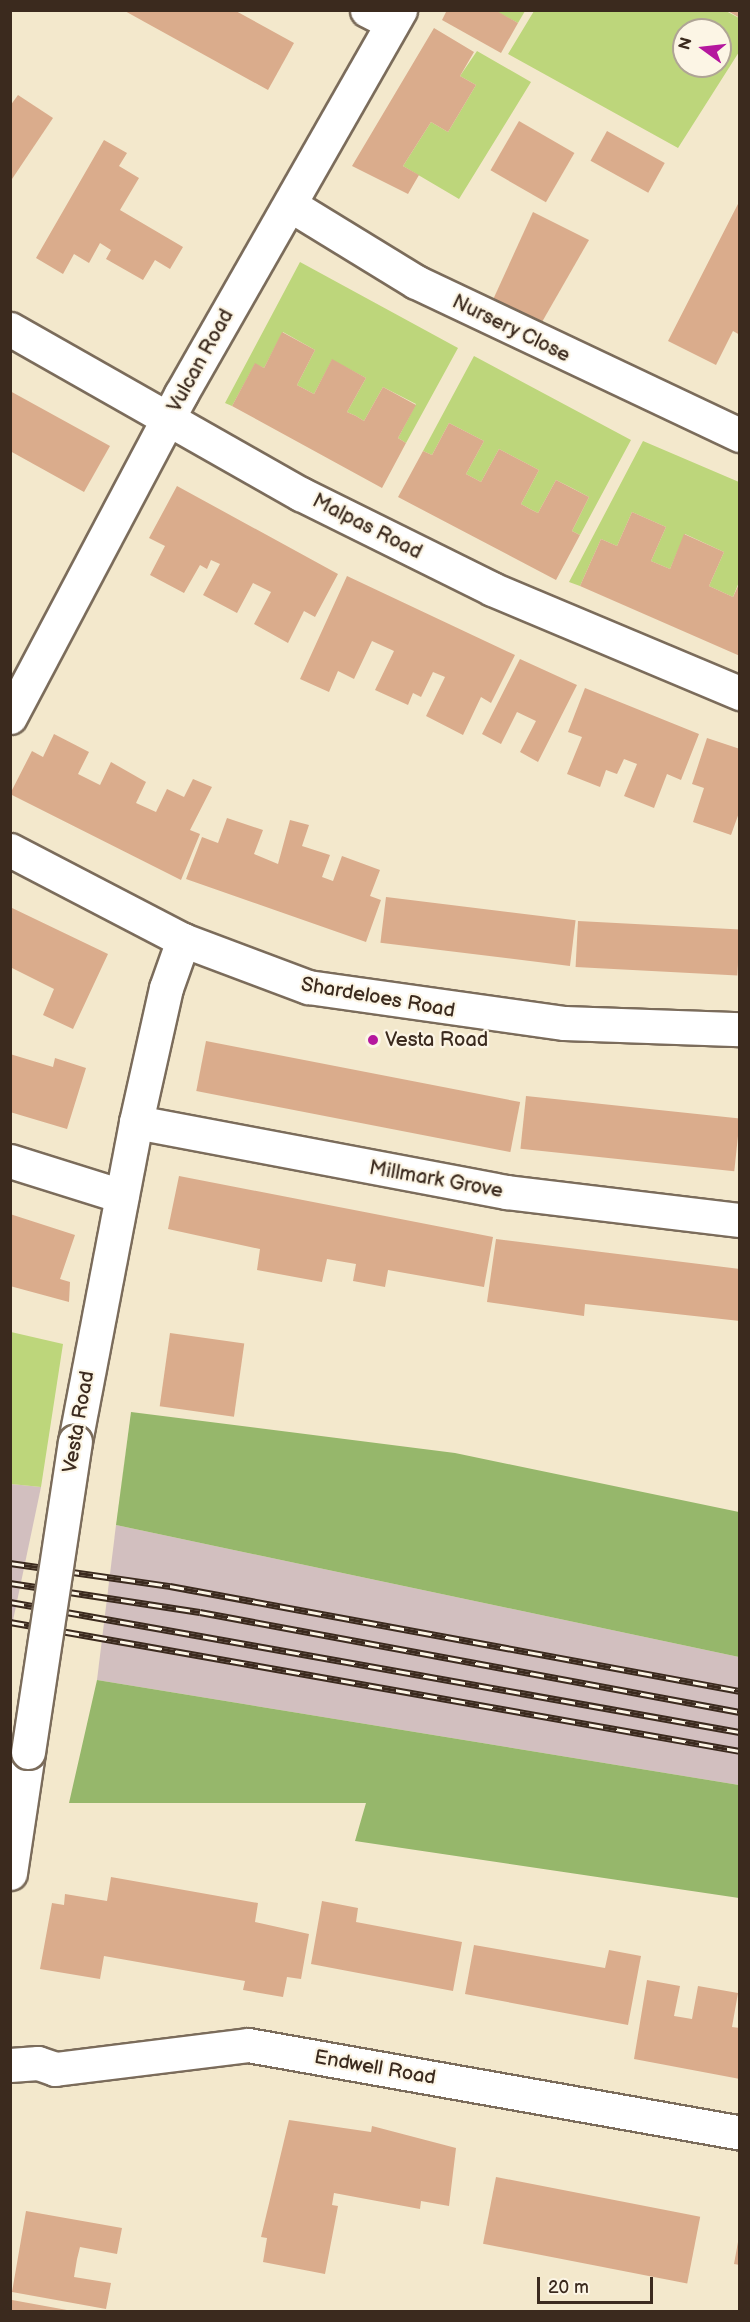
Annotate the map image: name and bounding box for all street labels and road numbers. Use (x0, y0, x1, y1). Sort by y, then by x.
street label: Nursery Close (448, 290, 574, 368)
street label: Vulcan Road (163, 305, 239, 417)
street label: Malpas Road (308, 489, 426, 565)
street label: Shardeloes Road (299, 973, 457, 1023)
street label: Millmark Grove (367, 1156, 505, 1204)
street label: Vesta Road (58, 1369, 100, 1475)
street label: Endwell Road (312, 2046, 438, 2090)

